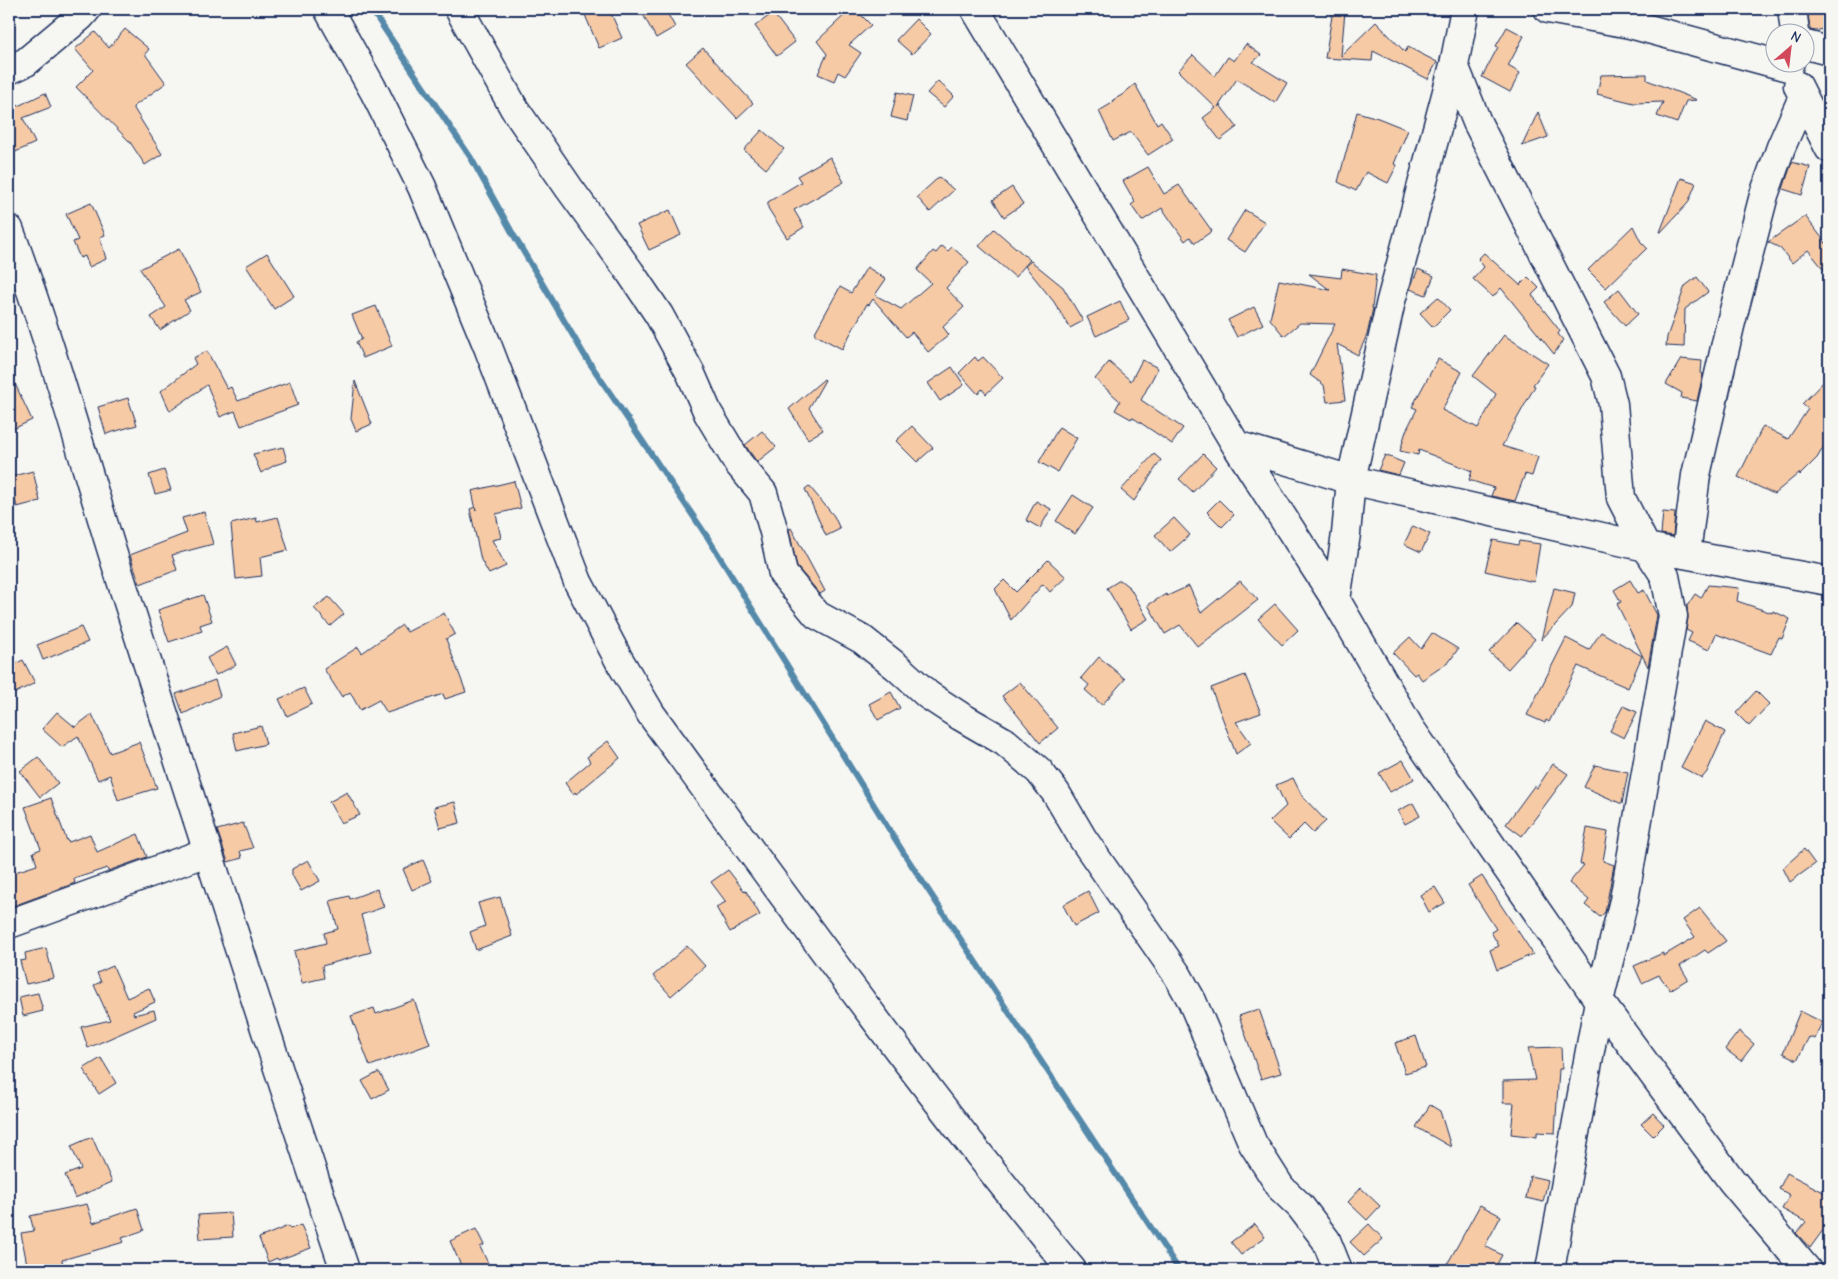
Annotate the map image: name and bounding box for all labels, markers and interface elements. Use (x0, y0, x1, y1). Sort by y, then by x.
north arrow (1766, 22, 1816, 72)
text: N (1788, 27, 1804, 47)

